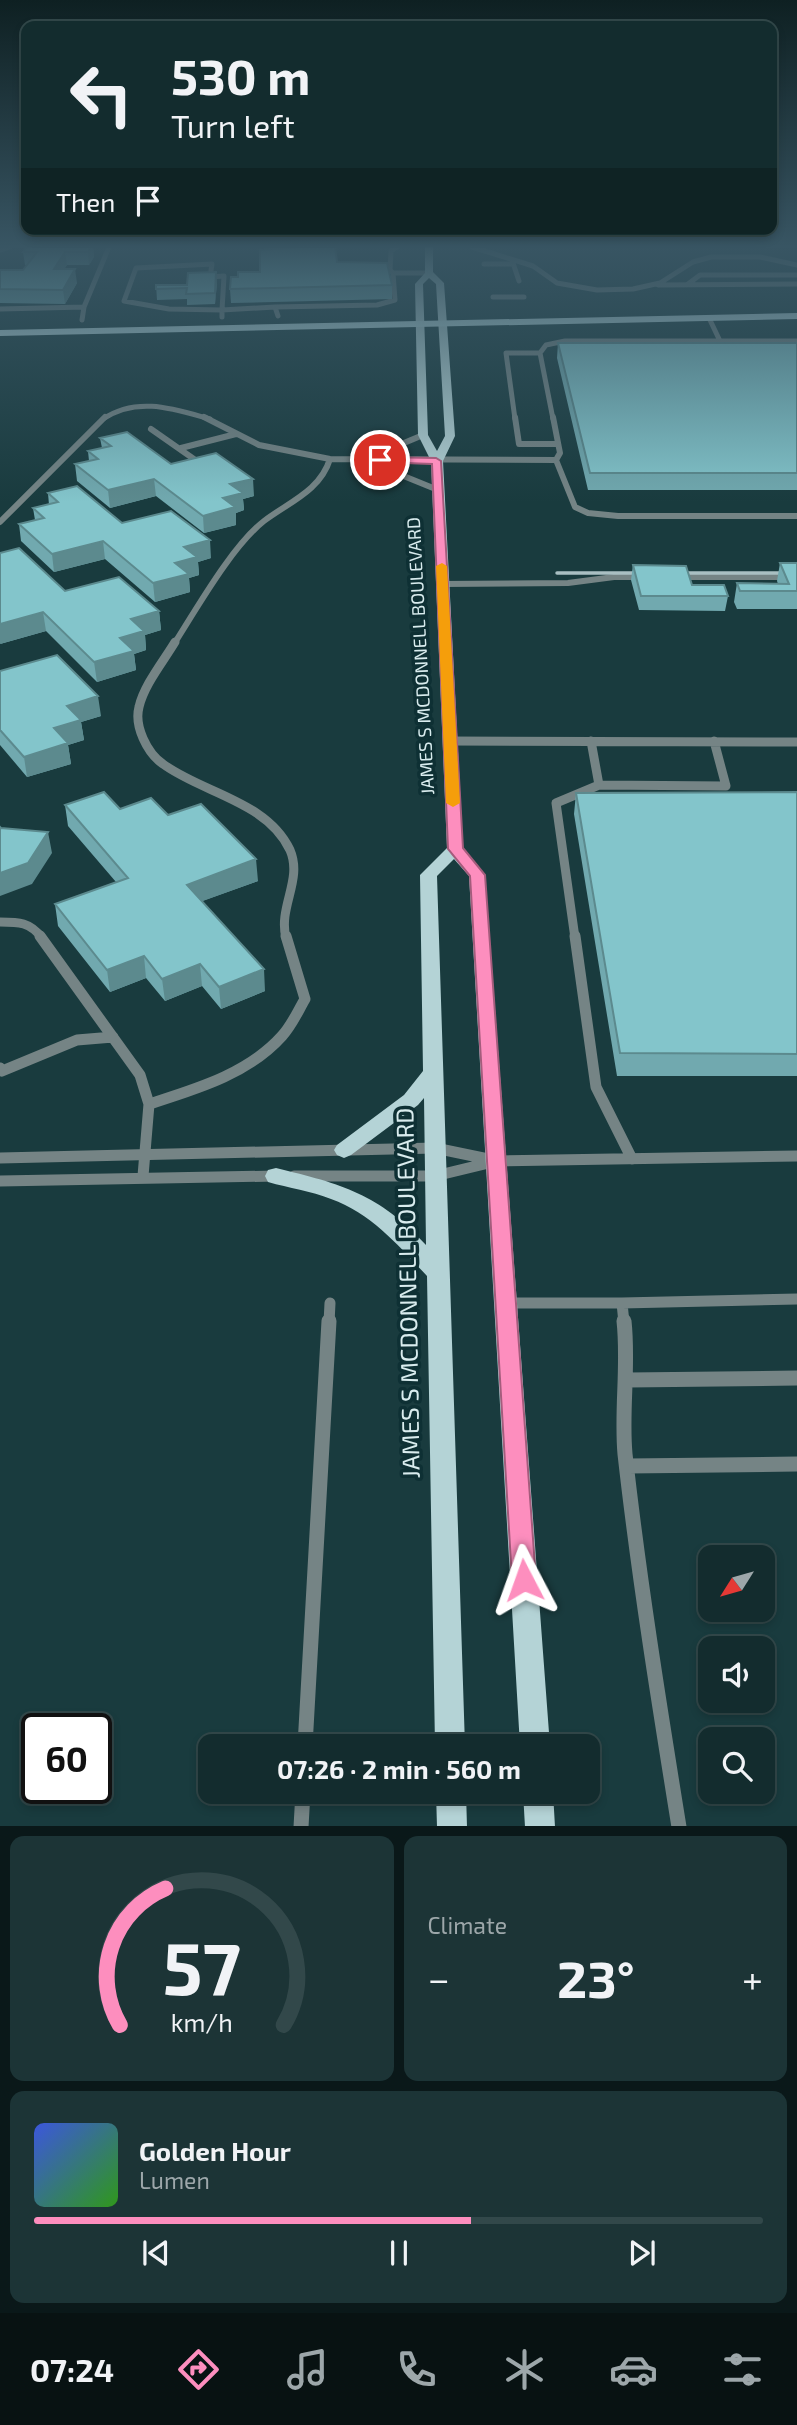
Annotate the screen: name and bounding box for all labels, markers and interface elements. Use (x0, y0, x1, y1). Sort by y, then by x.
text: 530 m (171, 46, 311, 105)
icon: left (56, 49, 147, 140)
text: Turn left (171, 106, 295, 144)
icon: arrive (129, 182, 167, 220)
text: Then (56, 186, 115, 217)
pin (350, 430, 410, 490)
icon: arrive (361, 441, 399, 479)
street label: JAMES S MCDONNELL BOULEVARD (402, 517, 438, 795)
street label: JAMES S MCDONNELL BOULEVARD (389, 1107, 425, 1479)
position arrow (487, 1543, 561, 1617)
north arrow (698, 1545, 775, 1622)
map controls (698, 1545, 775, 1804)
button: sound (698, 1636, 775, 1713)
speed limit sign: 60 (21, 1713, 112, 1804)
button: search (698, 1727, 775, 1804)
text: 07:26 · 2 min · 560 m (277, 1753, 521, 1784)
text: Climate (428, 1911, 507, 1939)
text: 57 (162, 1922, 241, 2010)
text: 23° (557, 1946, 635, 2008)
text: − (428, 1955, 450, 2001)
text: + (742, 1955, 763, 2001)
text: km/h (171, 2006, 233, 2036)
text: Golden Hour (139, 2135, 291, 2166)
text: Lumen (139, 2166, 210, 2194)
icon: previous (137, 2234, 175, 2272)
icon: pause (380, 2234, 418, 2272)
icon: next (623, 2234, 661, 2272)
icon: directions (174, 2345, 223, 2394)
icon: music (283, 2345, 332, 2394)
icon: phone (392, 2345, 441, 2394)
icon: climate (500, 2345, 549, 2394)
icon: car (609, 2345, 658, 2394)
icon: filters (718, 2345, 767, 2394)
text: 07:24 (30, 2350, 114, 2388)

